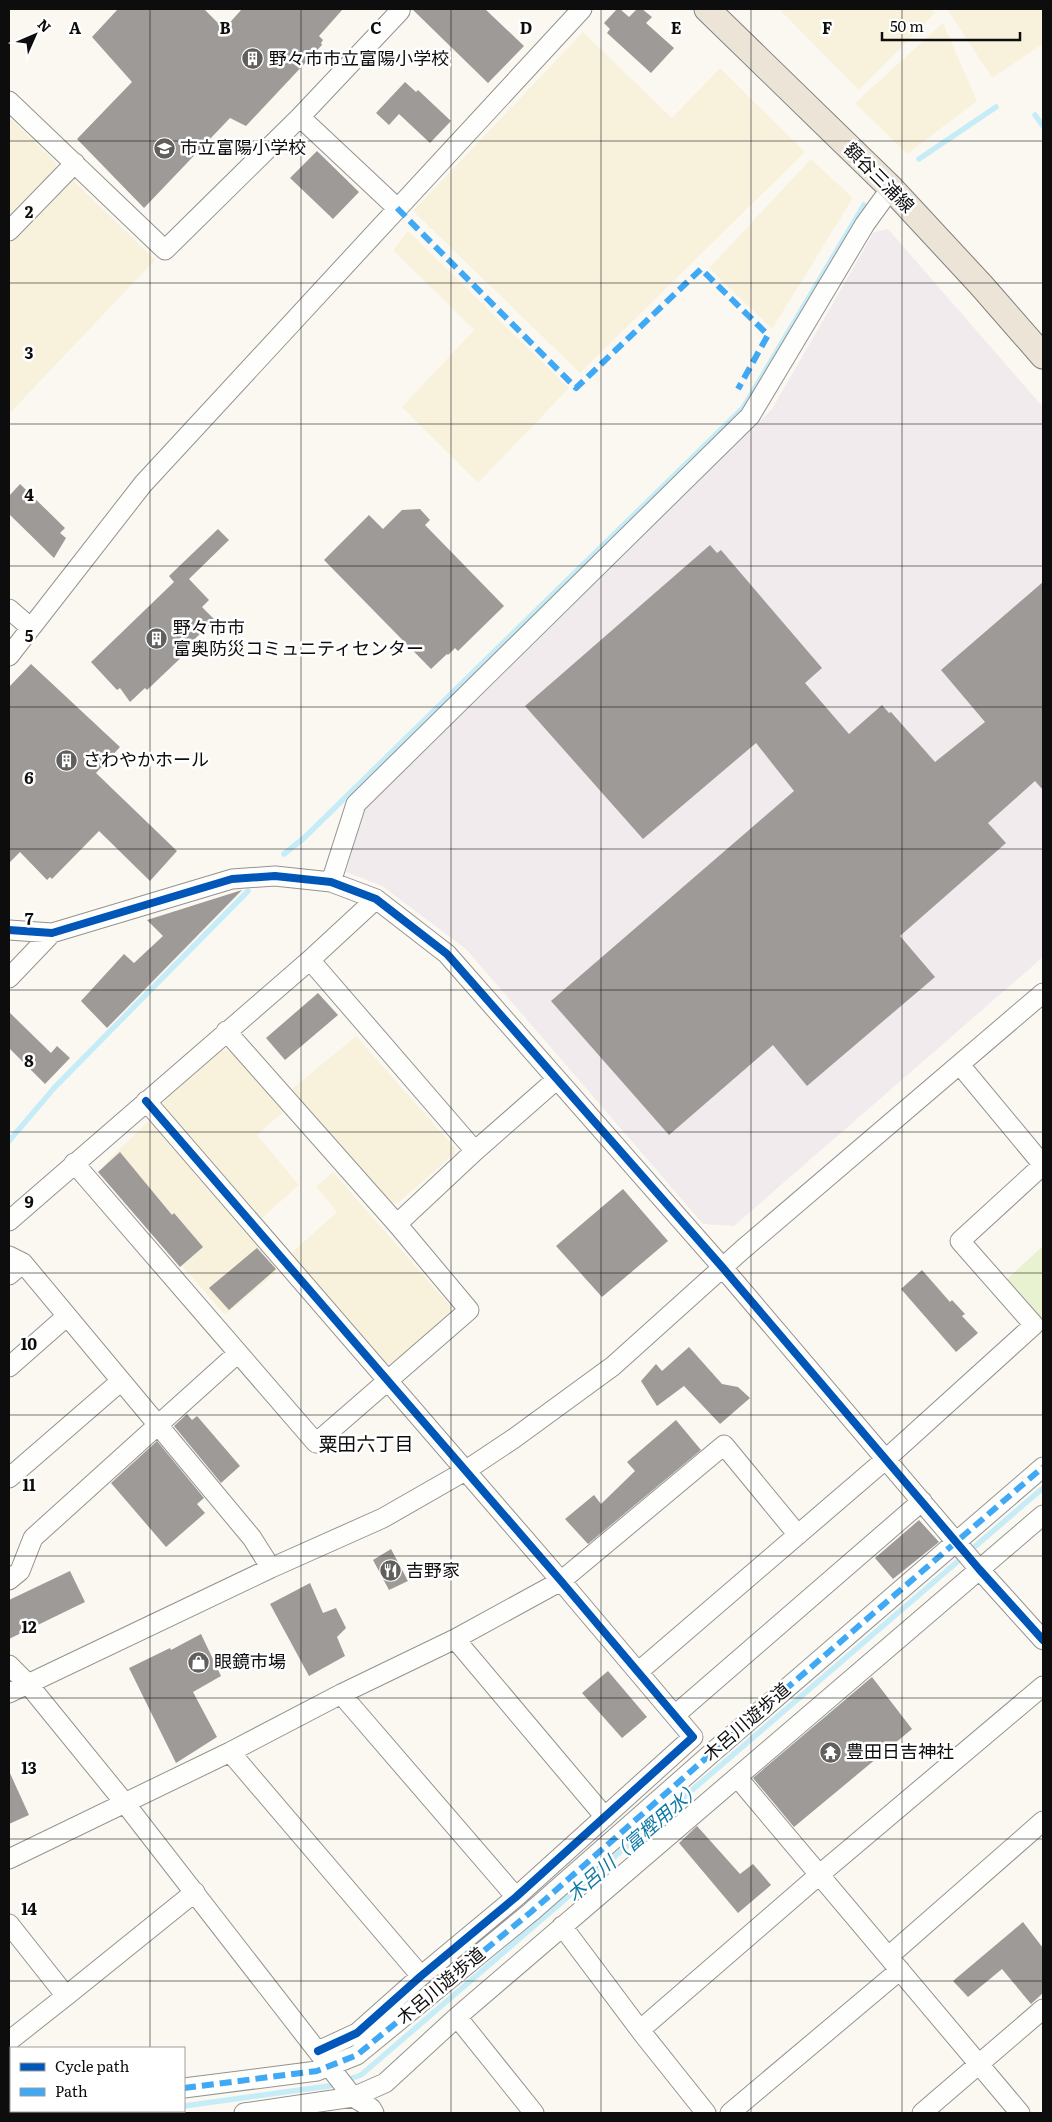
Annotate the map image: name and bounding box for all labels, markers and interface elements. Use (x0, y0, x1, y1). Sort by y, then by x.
north arrow (10, 10, 60, 60)
scale bar (882, 10, 1020, 42)
text: N (34, 14, 56, 37)
text: 50 m (890, 14, 924, 37)
text: A (69, 15, 81, 39)
text: B (219, 15, 231, 39)
text: C (370, 15, 382, 39)
text: D (520, 15, 532, 39)
text: E (671, 15, 682, 39)
text: F (822, 15, 832, 39)
place label: 野々市市立富陽小学校 (269, 44, 449, 71)
building icon: 野々市市立富陽小学校 (241, 47, 265, 71)
place label: 市立富陽小学校 (180, 133, 306, 160)
school or university icon: 市立富陽小学校 (152, 136, 176, 160)
street label: 額谷三浦線 (839, 136, 921, 218)
text: 2 (25, 199, 34, 223)
text: 3 (25, 340, 34, 364)
text: 4 (24, 482, 34, 506)
place label: 野々市市 富奥防災コミュニティセンター (173, 613, 424, 661)
text: 5 (25, 623, 34, 647)
building icon: 野々市市 富奥防災コミュニティセンター (145, 626, 169, 650)
place label: さわやかホール (83, 745, 209, 772)
building icon: さわやかホール (55, 748, 79, 772)
text: 6 (24, 765, 34, 789)
text: 7 (25, 906, 34, 930)
text: 8 (24, 1048, 34, 1072)
text: 9 (24, 1189, 34, 1213)
text: 10 (21, 1331, 37, 1355)
district label: 粟田六丁目 (318, 1429, 414, 1457)
text: 11 (22, 1472, 36, 1496)
place label: 吉野家 (406, 1556, 460, 1583)
restaurant icon: 吉野家 (378, 1559, 402, 1583)
text: 12 (21, 1614, 37, 1638)
place label: 眼鏡市場 (214, 1647, 286, 1674)
shop icon: 眼鏡市場 (186, 1650, 210, 1674)
street label: 木呂川遊歩道 (696, 1675, 796, 1766)
place label: 豊田日吉神社 (846, 1737, 954, 1764)
temple icon: 豊田日吉神社 (818, 1740, 842, 1764)
text: 13 (21, 1755, 37, 1779)
water label: 木呂川（富樫用水） (560, 1774, 707, 1907)
text: 14 (21, 1896, 37, 1920)
street label: 木呂川遊歩道 (390, 1940, 490, 2030)
legend (10, 2047, 185, 2112)
text: Cycle path (55, 2054, 130, 2077)
text: Path (55, 2079, 88, 2102)

